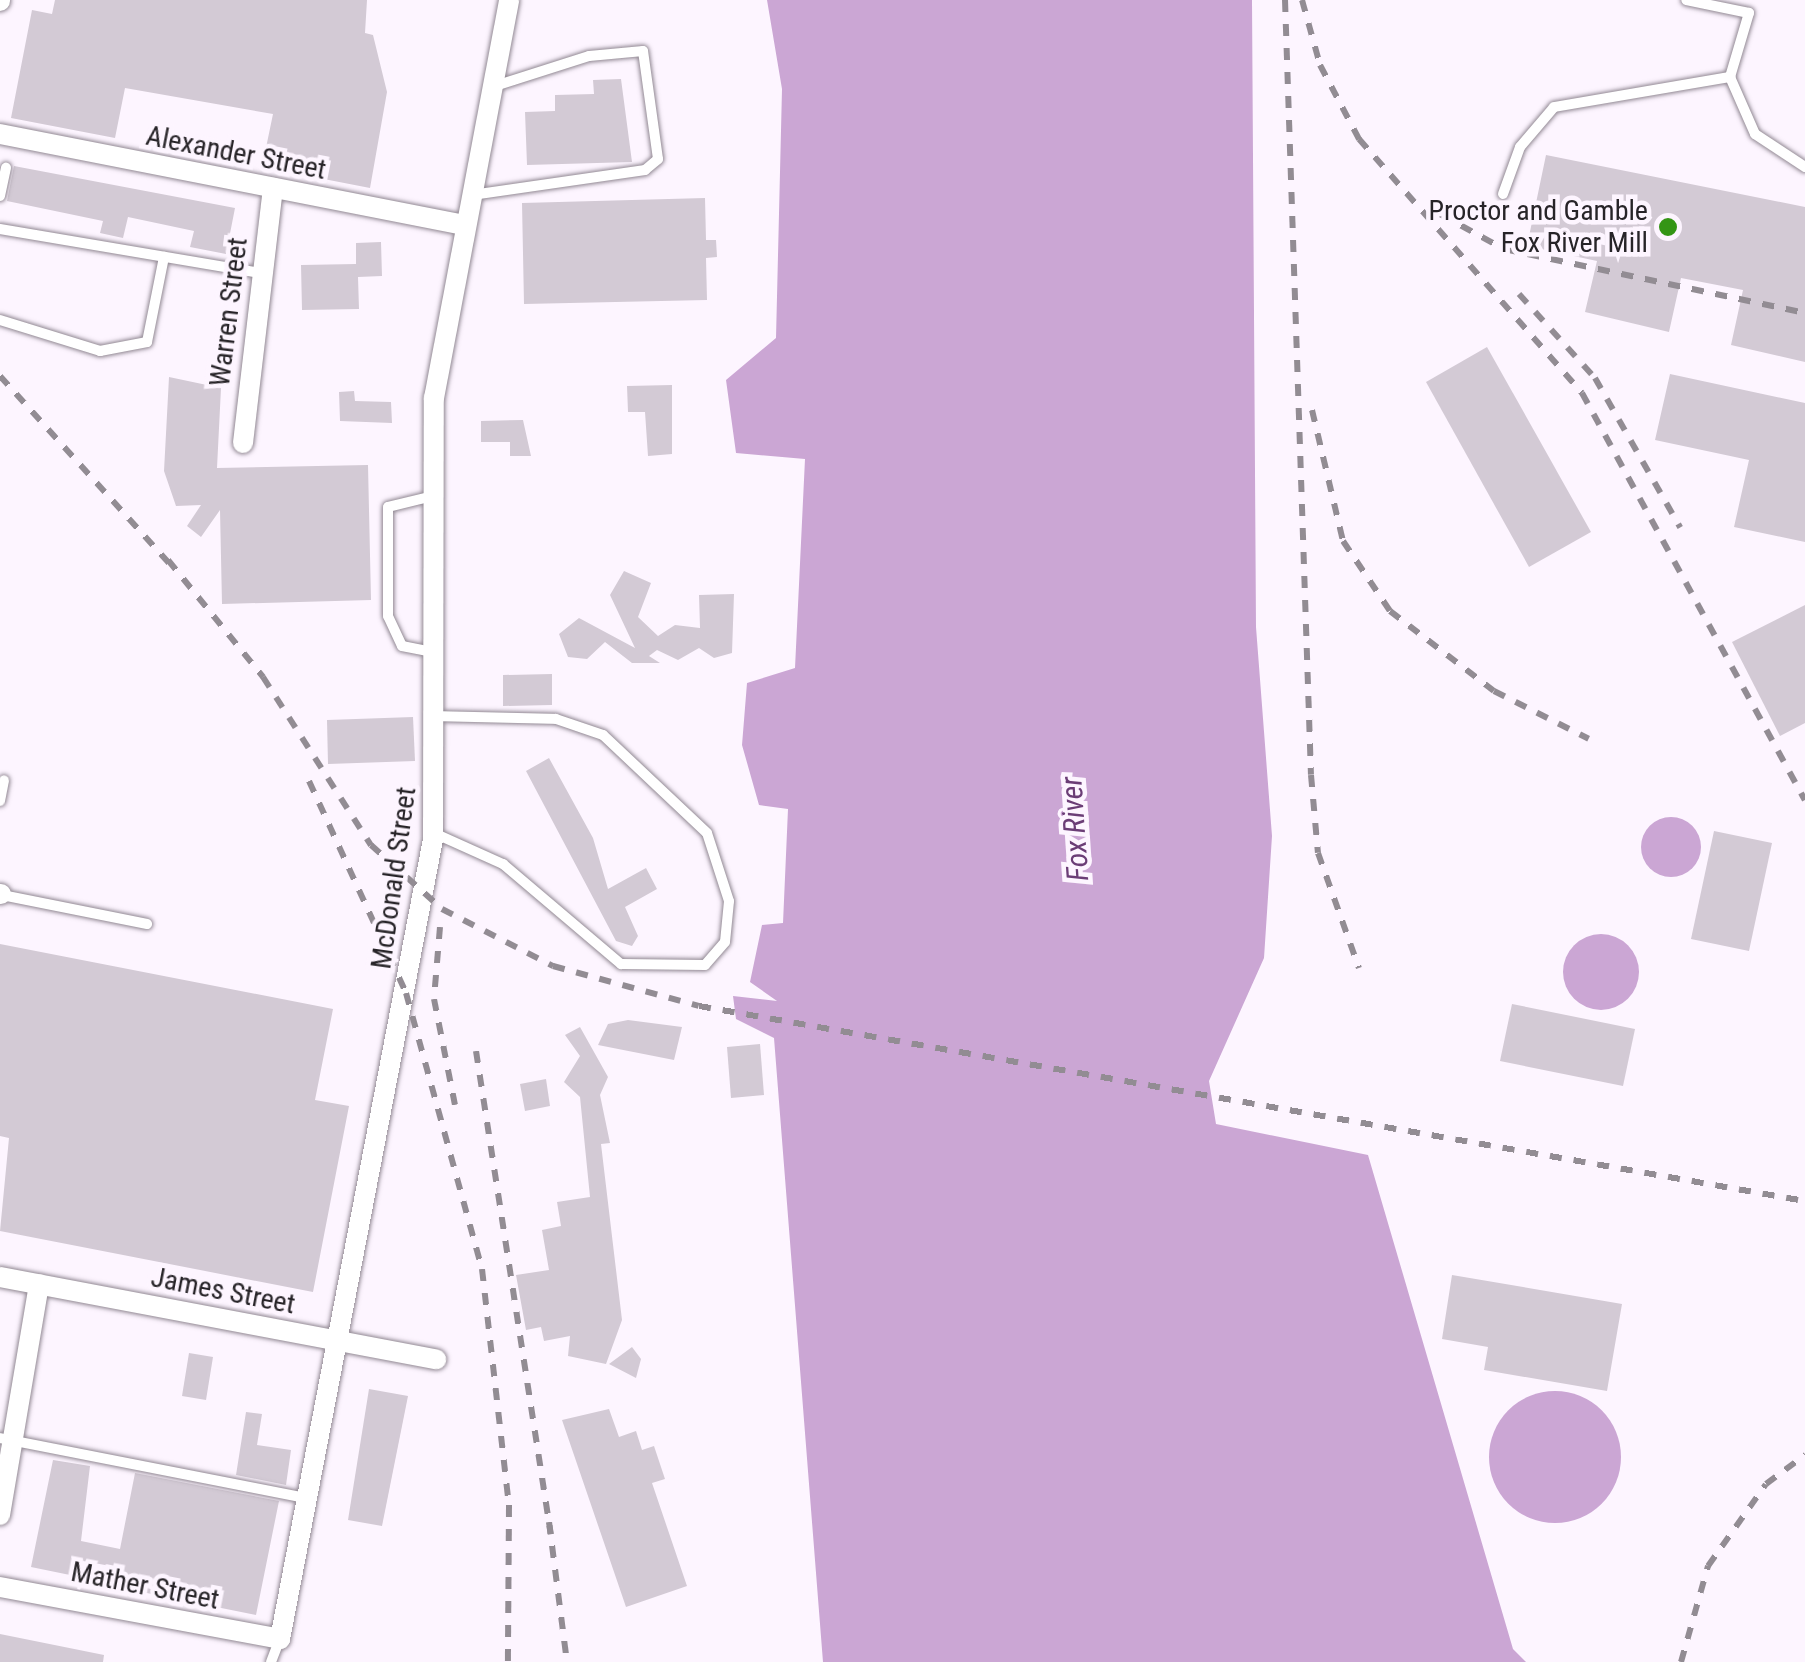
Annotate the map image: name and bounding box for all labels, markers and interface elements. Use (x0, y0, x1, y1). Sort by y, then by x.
street label: Alexander Street (143, 119, 329, 187)
place label: Proctor and Gamble Fox River Mill (1429, 194, 1648, 260)
marker: Proctor and Gamble Fox River Mill (1657, 216, 1679, 238)
street label: Warren Street (203, 236, 255, 388)
water label: Fox River (1053, 776, 1097, 882)
street label: McDonald Street (365, 785, 423, 971)
street label: James Street (148, 1261, 298, 1321)
street label: Mather Street (68, 1555, 222, 1617)

